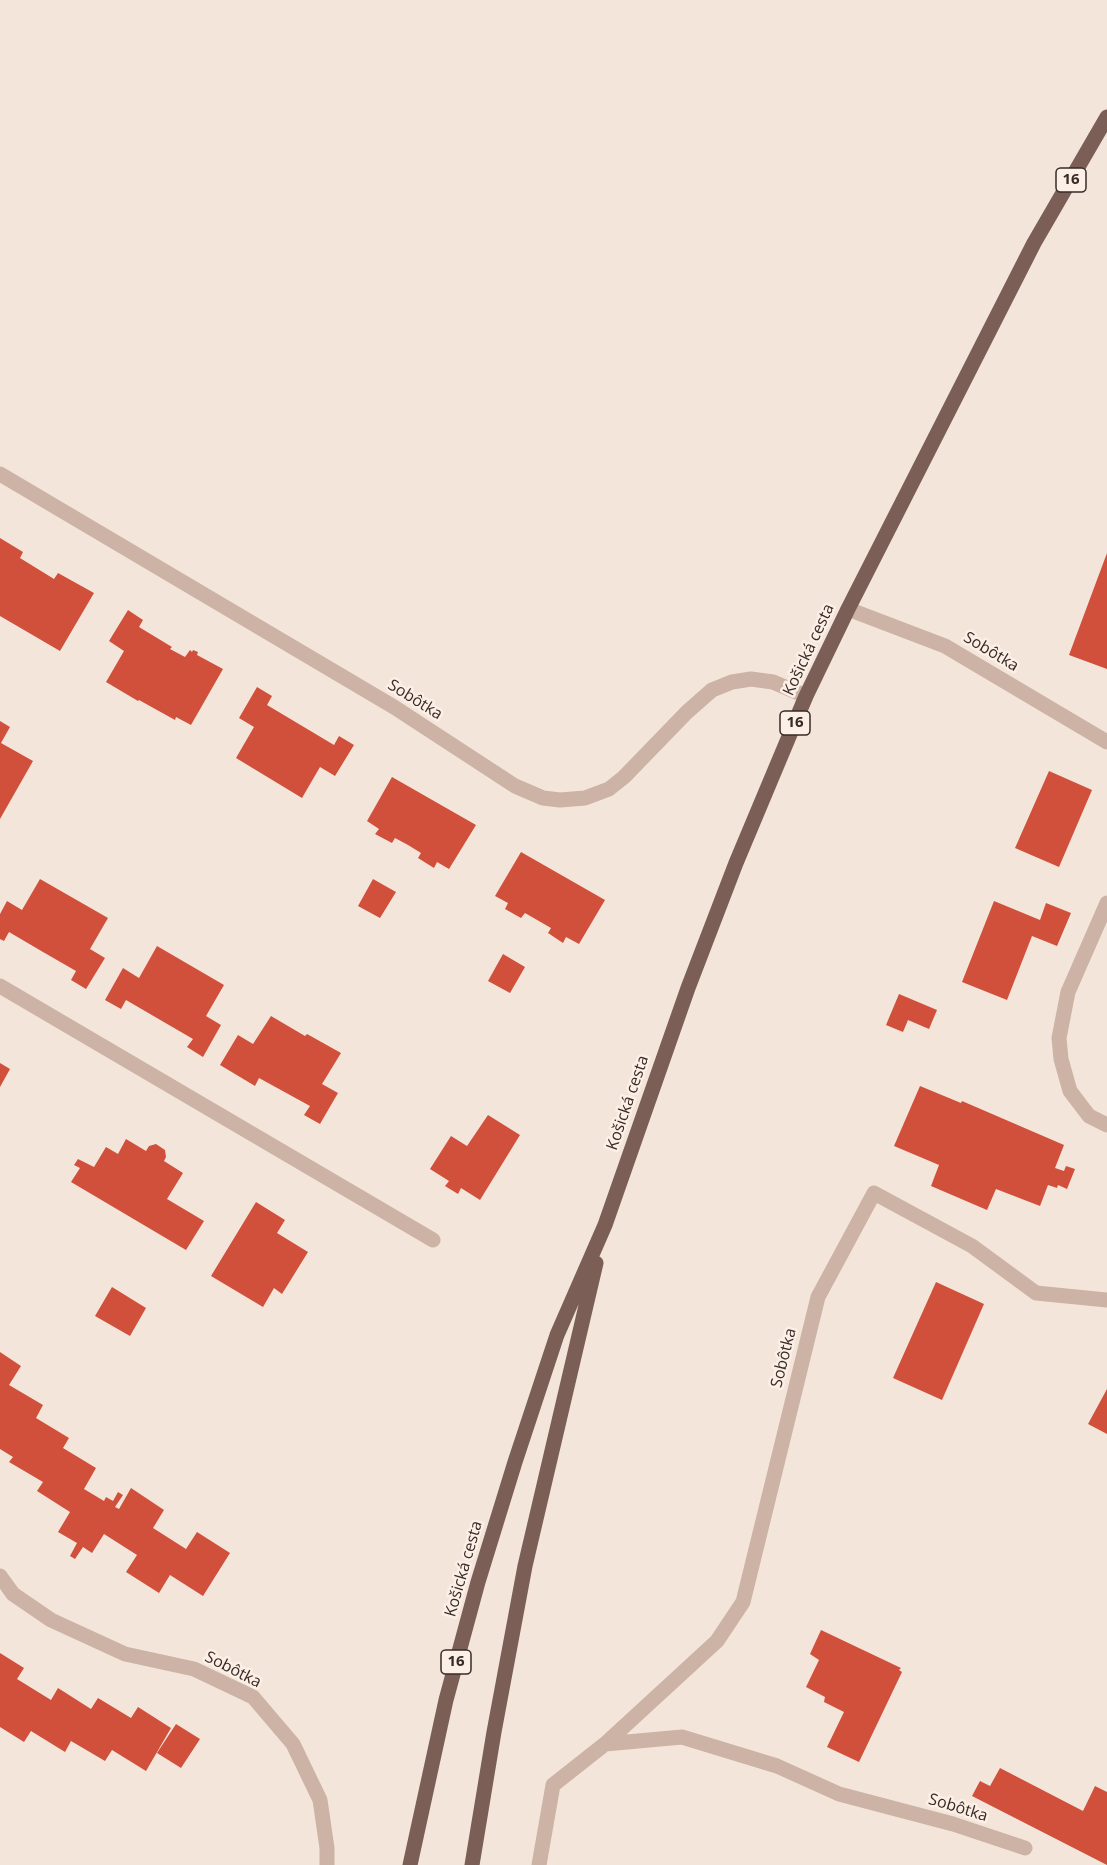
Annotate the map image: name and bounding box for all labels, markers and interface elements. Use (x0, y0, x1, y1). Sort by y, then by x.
road number: 16 (1056, 168, 1086, 192)
street label: Košická cesta (779, 601, 839, 699)
street label: Sobôtka (960, 628, 1022, 676)
street label: Sobôtka (384, 676, 446, 724)
road number: 16 (780, 711, 810, 735)
street label: Košická cesta (603, 1053, 653, 1153)
street label: Sobôtka (767, 1326, 801, 1390)
street label: Košická cesta (441, 1519, 487, 1619)
street label: Sobôtka (202, 1648, 264, 1692)
road number: 16 (441, 1650, 471, 1674)
street label: Sobôtka (926, 1790, 990, 1826)

